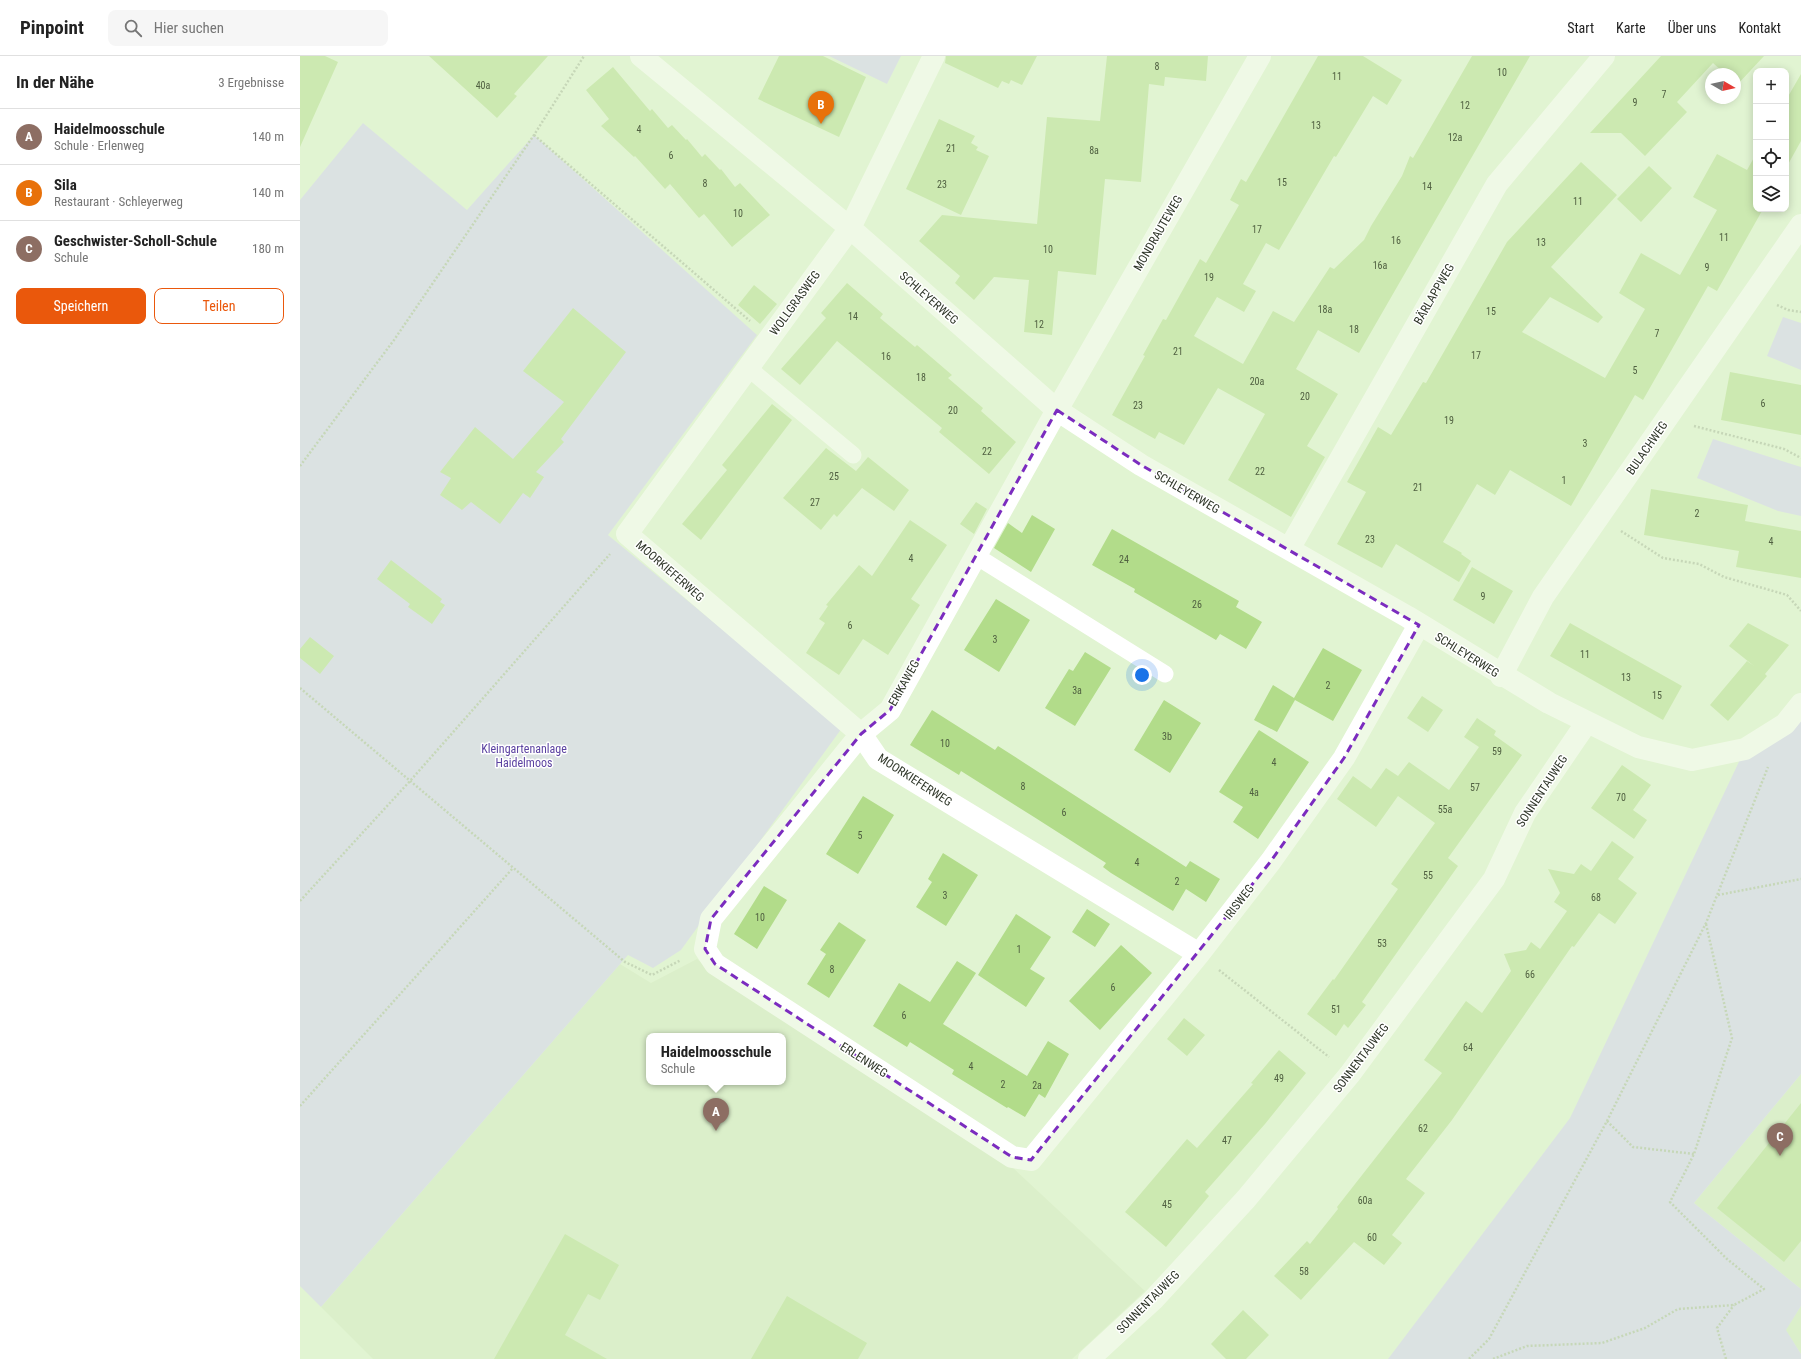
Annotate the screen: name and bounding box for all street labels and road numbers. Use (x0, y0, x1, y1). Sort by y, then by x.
street label: MONDRAUTEWEG (1131, 193, 1185, 273)
street label: BÄRLAPPWEG (1410, 261, 1457, 327)
street label: WOLLGRASWEG (767, 268, 823, 338)
street label: SCHLEYERWEG (897, 269, 961, 327)
street label: BULACHWEG (1623, 418, 1671, 478)
street label: SCHLEYERWEG (1152, 468, 1222, 516)
street label: MOORKIEFERWEG (633, 538, 707, 604)
street label: SCHLEYERWEG (1432, 630, 1502, 680)
street label: ERIKAWEG (886, 657, 922, 709)
street label: MOORKIEFERWEG (875, 751, 955, 809)
street label: SONNENTAUWEG (1514, 752, 1570, 830)
street label: IRISWEG (1221, 882, 1257, 922)
street label: SONNENTAUWEG (1330, 1021, 1392, 1095)
street label: ERLENWEG (838, 1040, 890, 1080)
street label: SONNENTAUWEG (1114, 1268, 1182, 1336)

